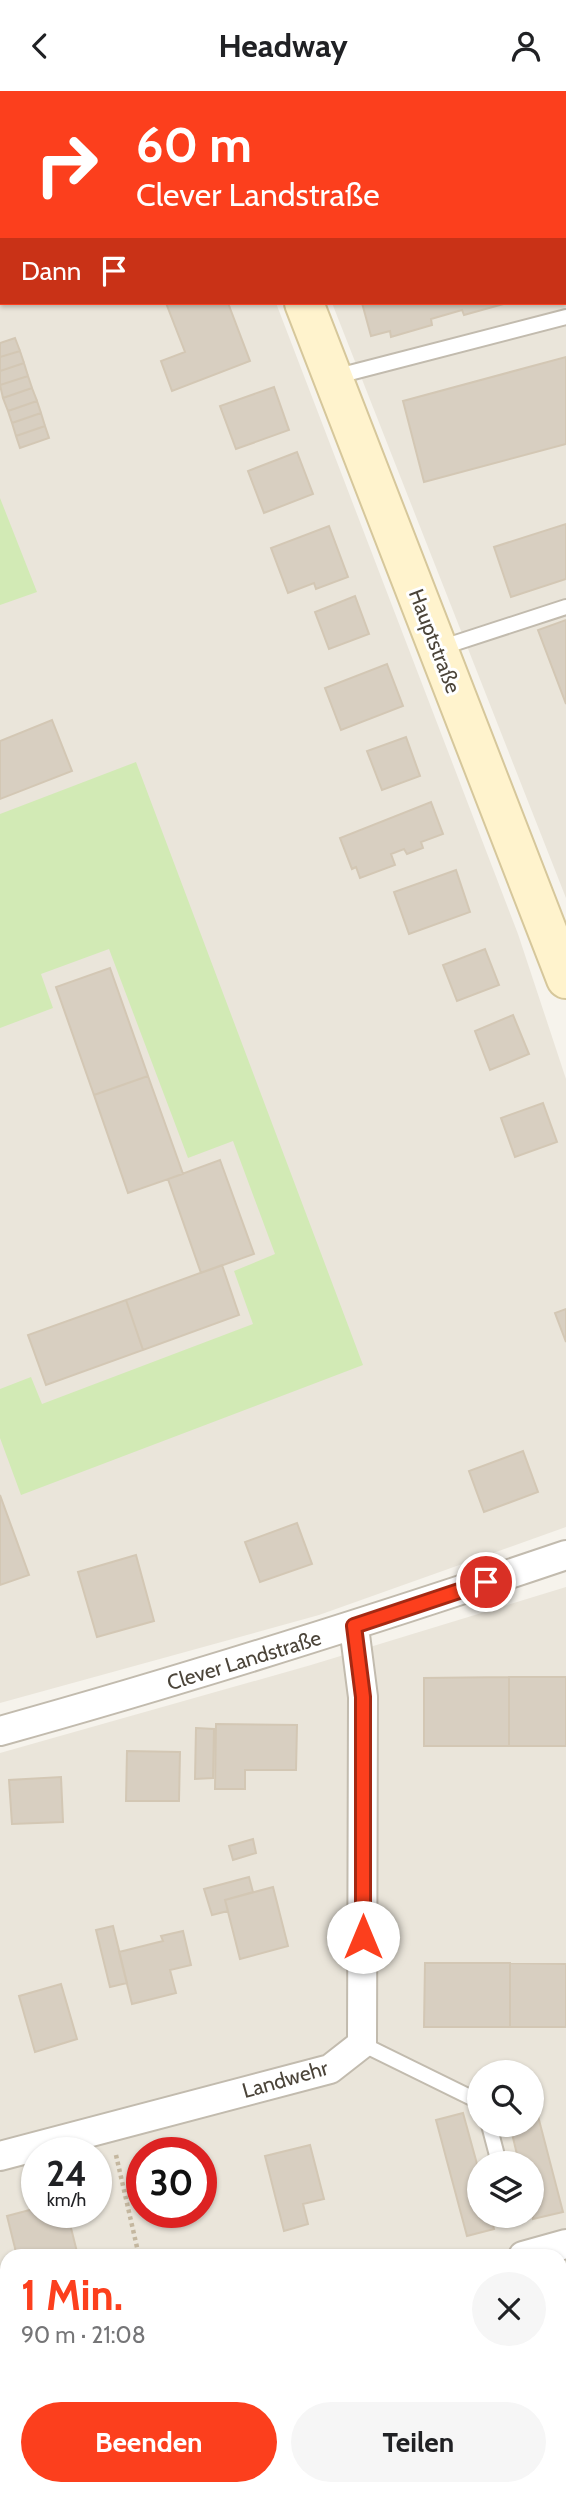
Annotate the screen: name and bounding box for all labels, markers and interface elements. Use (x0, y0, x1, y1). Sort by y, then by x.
text: Headway (218, 26, 348, 65)
icon: back (21, 27, 59, 65)
icon: person (507, 27, 545, 65)
text: 60 m (136, 115, 252, 174)
icon: right (21, 119, 112, 210)
text: Clever Landstraße (136, 175, 380, 214)
icon: arrive (95, 252, 133, 290)
text: Dann (21, 255, 81, 287)
street label: Hauptstraße (404, 585, 466, 697)
pin (456, 1552, 516, 1612)
icon: arrive (467, 1563, 505, 1601)
street label: Clever Landstraße (164, 1625, 324, 1695)
position arrow (326, 1900, 400, 1974)
street label: Landwehr (239, 2055, 331, 2103)
map controls (467, 2060, 544, 2228)
button: search (467, 2060, 544, 2137)
speed limit sign: 30 (126, 2137, 217, 2228)
button: layers (467, 2151, 544, 2228)
text: 24 (46, 2152, 87, 2195)
text: km/h (47, 2189, 86, 2211)
text: 1 Min. (21, 2269, 123, 2321)
button: close (472, 2272, 546, 2346)
text: 90 m · 21:08 (21, 2321, 146, 2349)
button: Beenden (21, 2402, 277, 2482)
button: Teilen (291, 2402, 546, 2482)

